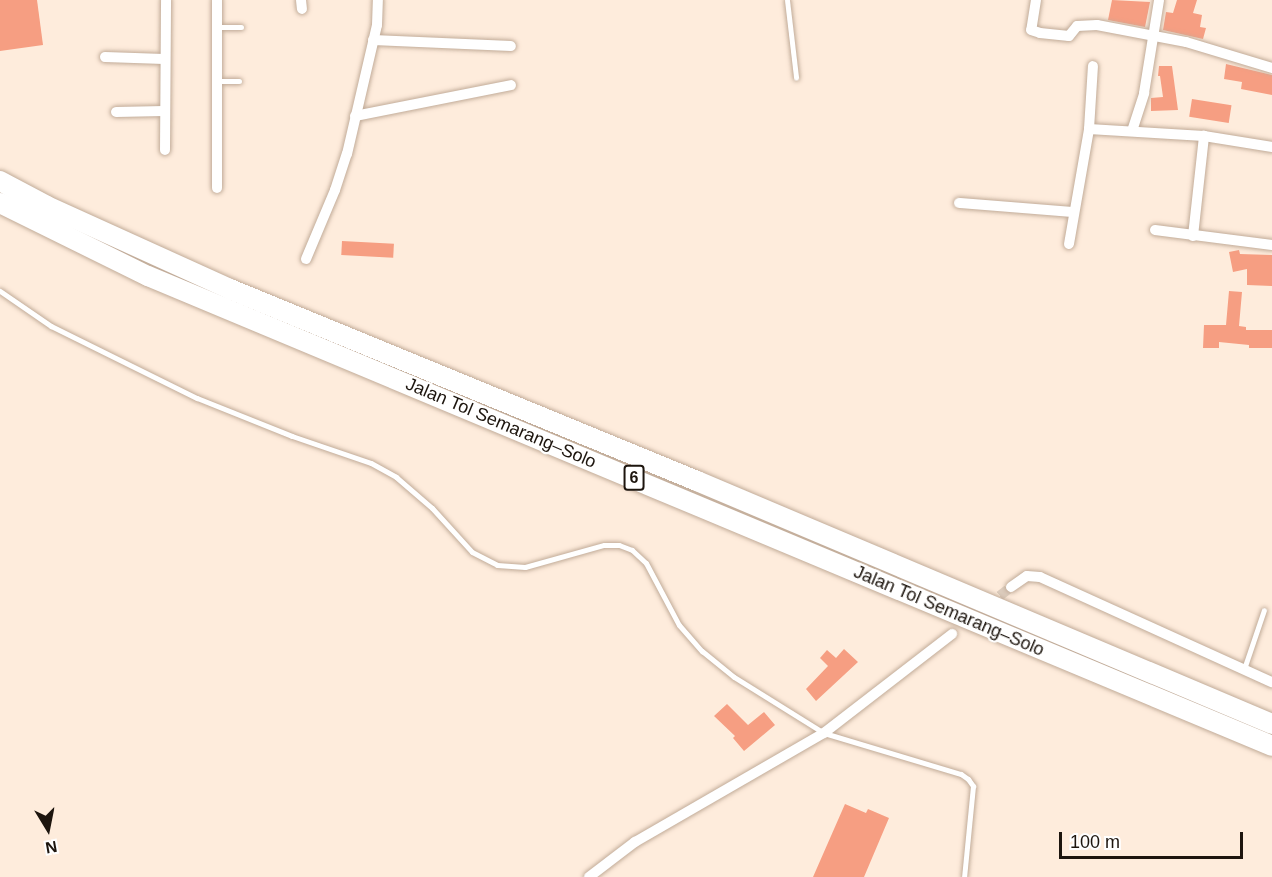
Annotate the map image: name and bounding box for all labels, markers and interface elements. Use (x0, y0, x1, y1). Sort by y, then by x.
street label: Jalan Tol Semarang–Solo (402, 373, 600, 473)
road number: 6 (624, 465, 644, 491)
street label: Jalan Tol Semarang–Solo (850, 561, 1048, 661)
north arrow (18, 799, 78, 859)
scale bar (1062, 820, 1246, 858)
text: 100 m (1070, 832, 1120, 852)
text: N (44, 838, 58, 857)

